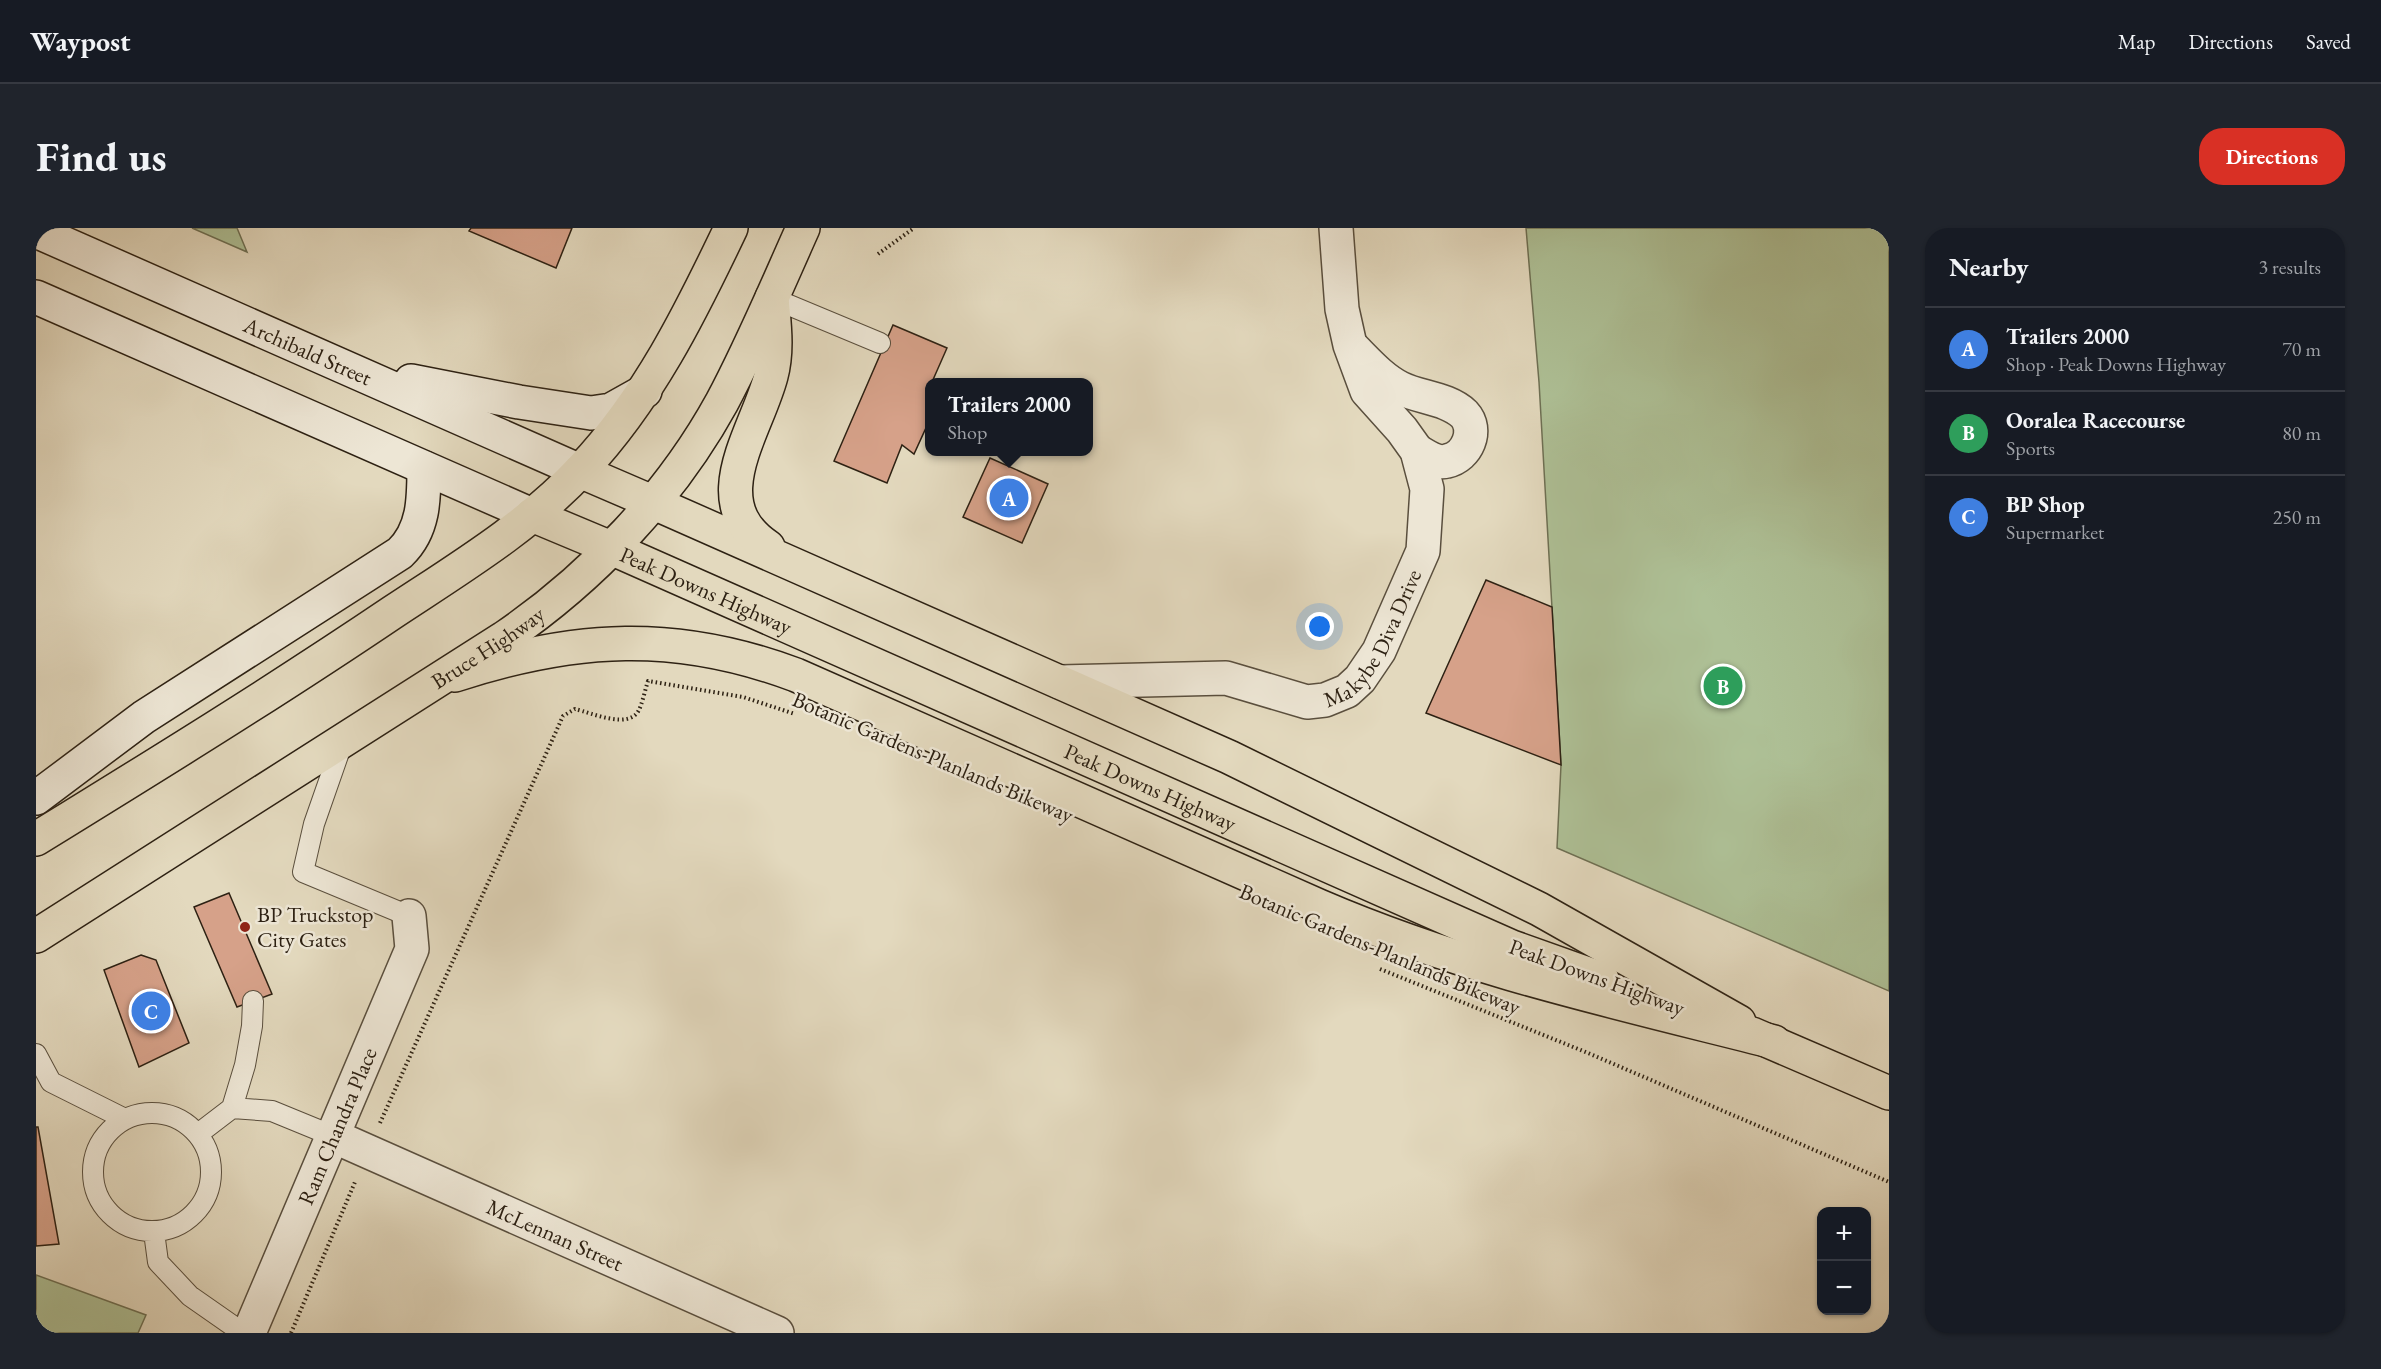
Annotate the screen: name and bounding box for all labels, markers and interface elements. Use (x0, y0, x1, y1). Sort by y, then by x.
text: Waypost (30, 23, 131, 59)
text: Map (2118, 28, 2155, 55)
text: Directions (2188, 28, 2273, 55)
text: Saved (2306, 28, 2351, 55)
button: Directions (2199, 128, 2345, 185)
text: Find us (36, 129, 167, 184)
text: Nearby (1949, 250, 2029, 284)
text: 3 results (2258, 254, 2321, 280)
street label: Archibald Street (238, 310, 376, 392)
text: Trailers 2000 (2006, 322, 2129, 351)
text: A (1961, 336, 1976, 362)
text: 70 m (2282, 336, 2321, 362)
text: Shop · Peak Downs Highway (2006, 351, 2226, 377)
popup (925, 378, 1093, 456)
text: Trailers 2000 (947, 390, 1071, 419)
text: Ooralea Racecourse (2006, 406, 2185, 435)
text: Shop (947, 419, 987, 445)
text: B (1962, 420, 1975, 446)
text: 80 m (2282, 420, 2321, 446)
text: Sports (2006, 435, 2055, 461)
pin: A (990, 476, 1028, 520)
text: BP Shop (2006, 490, 2085, 519)
text: C (1961, 504, 1976, 530)
text: 250 m (2273, 504, 2321, 530)
text: Supermarket (2006, 519, 2104, 545)
street label: Peak Downs Highway (616, 539, 797, 641)
street label: Makybe Diva Drive (1319, 564, 1428, 714)
street label: Bruce Highway (426, 599, 550, 695)
your location (1305, 612, 1334, 641)
pin: B (1704, 664, 1742, 708)
street label: Botanic Gardens-Planlands Bikeway (788, 685, 1078, 830)
street label: Peak Downs Highway (1060, 736, 1241, 838)
street label: Botanic Gardens-Planlands Bikeway (1235, 877, 1525, 1022)
place label: BP Truckstop City Gates (257, 900, 374, 954)
marker: BP Truckstop City Gates (238, 920, 252, 934)
street label: Peak Downs Highway (1505, 932, 1689, 1022)
pin: C (132, 988, 170, 1034)
street label: Ram Chandra Place (291, 1042, 383, 1209)
street label: McLennan Street (482, 1192, 628, 1278)
map controls (1817, 1207, 1871, 1315)
button: + (1817, 1207, 1871, 1261)
button: − (1817, 1261, 1871, 1315)

